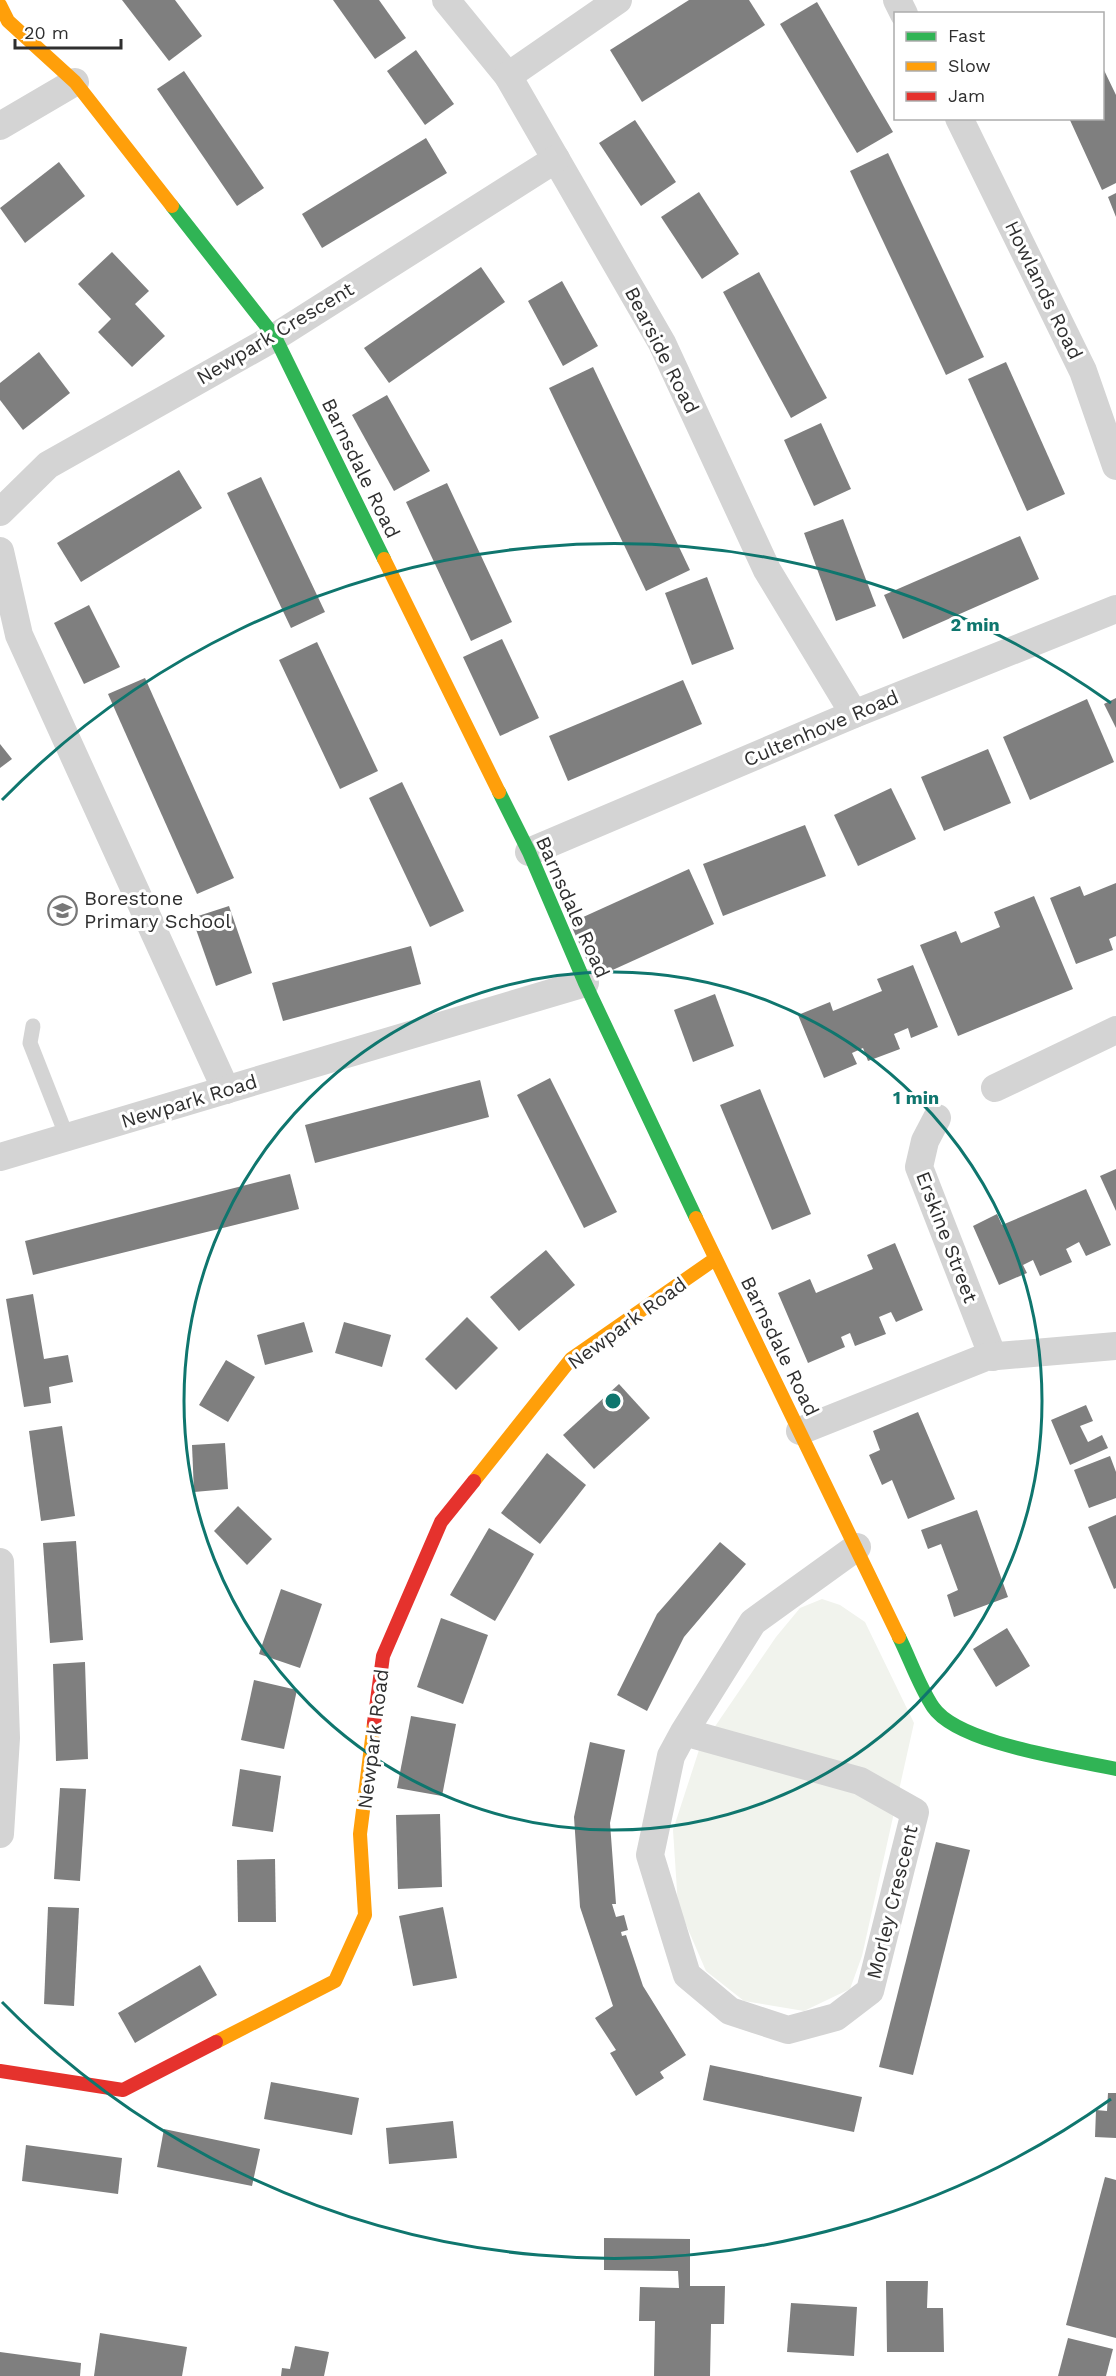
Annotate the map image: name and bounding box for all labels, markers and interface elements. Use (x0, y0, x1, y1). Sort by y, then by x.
scale bar (15, 12, 122, 50)
legend (894, 12, 1104, 120)
text: 20 m (24, 22, 69, 43)
text: Fast (948, 25, 986, 46)
text: Slow (948, 55, 991, 76)
text: Jam (948, 85, 985, 106)
street label: Howlands Road (1000, 217, 1088, 363)
street label: Newpark Crescent (192, 276, 359, 389)
street label: Bearside Road (620, 283, 704, 417)
street label: Barnsdale Road (317, 394, 405, 542)
text: 2 min (950, 614, 1000, 635)
street label: Cultenhove Road (740, 685, 902, 771)
street label: Barnsdale Road (531, 832, 615, 982)
place label: Borestone Primary School (84, 886, 231, 933)
school or university icon: Borestone Primary School (47, 894, 79, 926)
street label: Newpark Road (118, 1069, 260, 1133)
text: 1 min (893, 1087, 939, 1108)
street label: Erskine Street (911, 1168, 983, 1307)
street label: Newpark Road (563, 1272, 691, 1374)
street label: Barnsdale Road (736, 1272, 824, 1420)
centre of rings (603, 1391, 623, 1411)
street label: Newpark Road (352, 1668, 394, 1810)
street label: Morley Crescent (861, 1822, 923, 1982)

